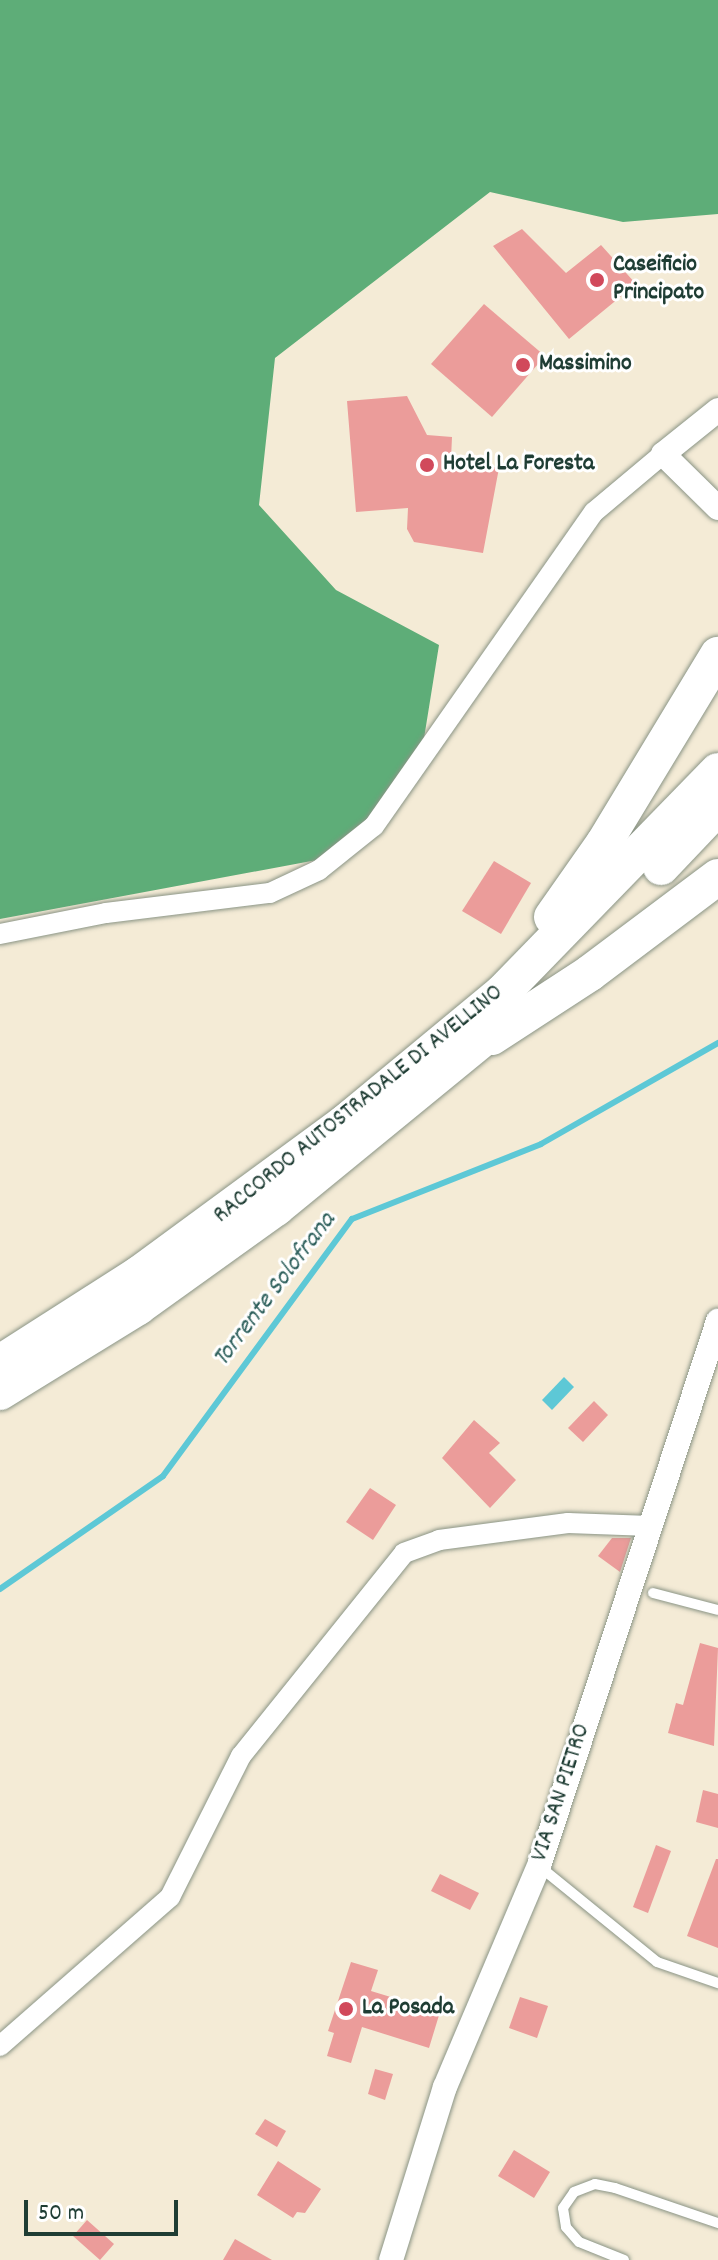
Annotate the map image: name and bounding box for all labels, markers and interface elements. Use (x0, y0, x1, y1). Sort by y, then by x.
place label: Caseificio Principato (613, 252, 704, 308)
marker: Caseificio Principato (588, 271, 606, 289)
place label: Massimino (539, 351, 632, 379)
marker: Massimino (514, 356, 532, 374)
place label: Hotel La Foresta (443, 451, 594, 479)
marker: Hotel La Foresta (418, 456, 436, 474)
street label: RACCORDO AUTOSTRADALE DI AVELLINO (209, 979, 509, 1231)
water label: Torrente Solofrana (207, 1207, 343, 1373)
street label: VIA SAN PIETRO (526, 1721, 598, 1865)
place label: La Posada (362, 1995, 454, 2023)
marker: La Posada (337, 2000, 355, 2018)
scale bar (28, 2184, 182, 2234)
text: 50 m (38, 2197, 84, 2231)

